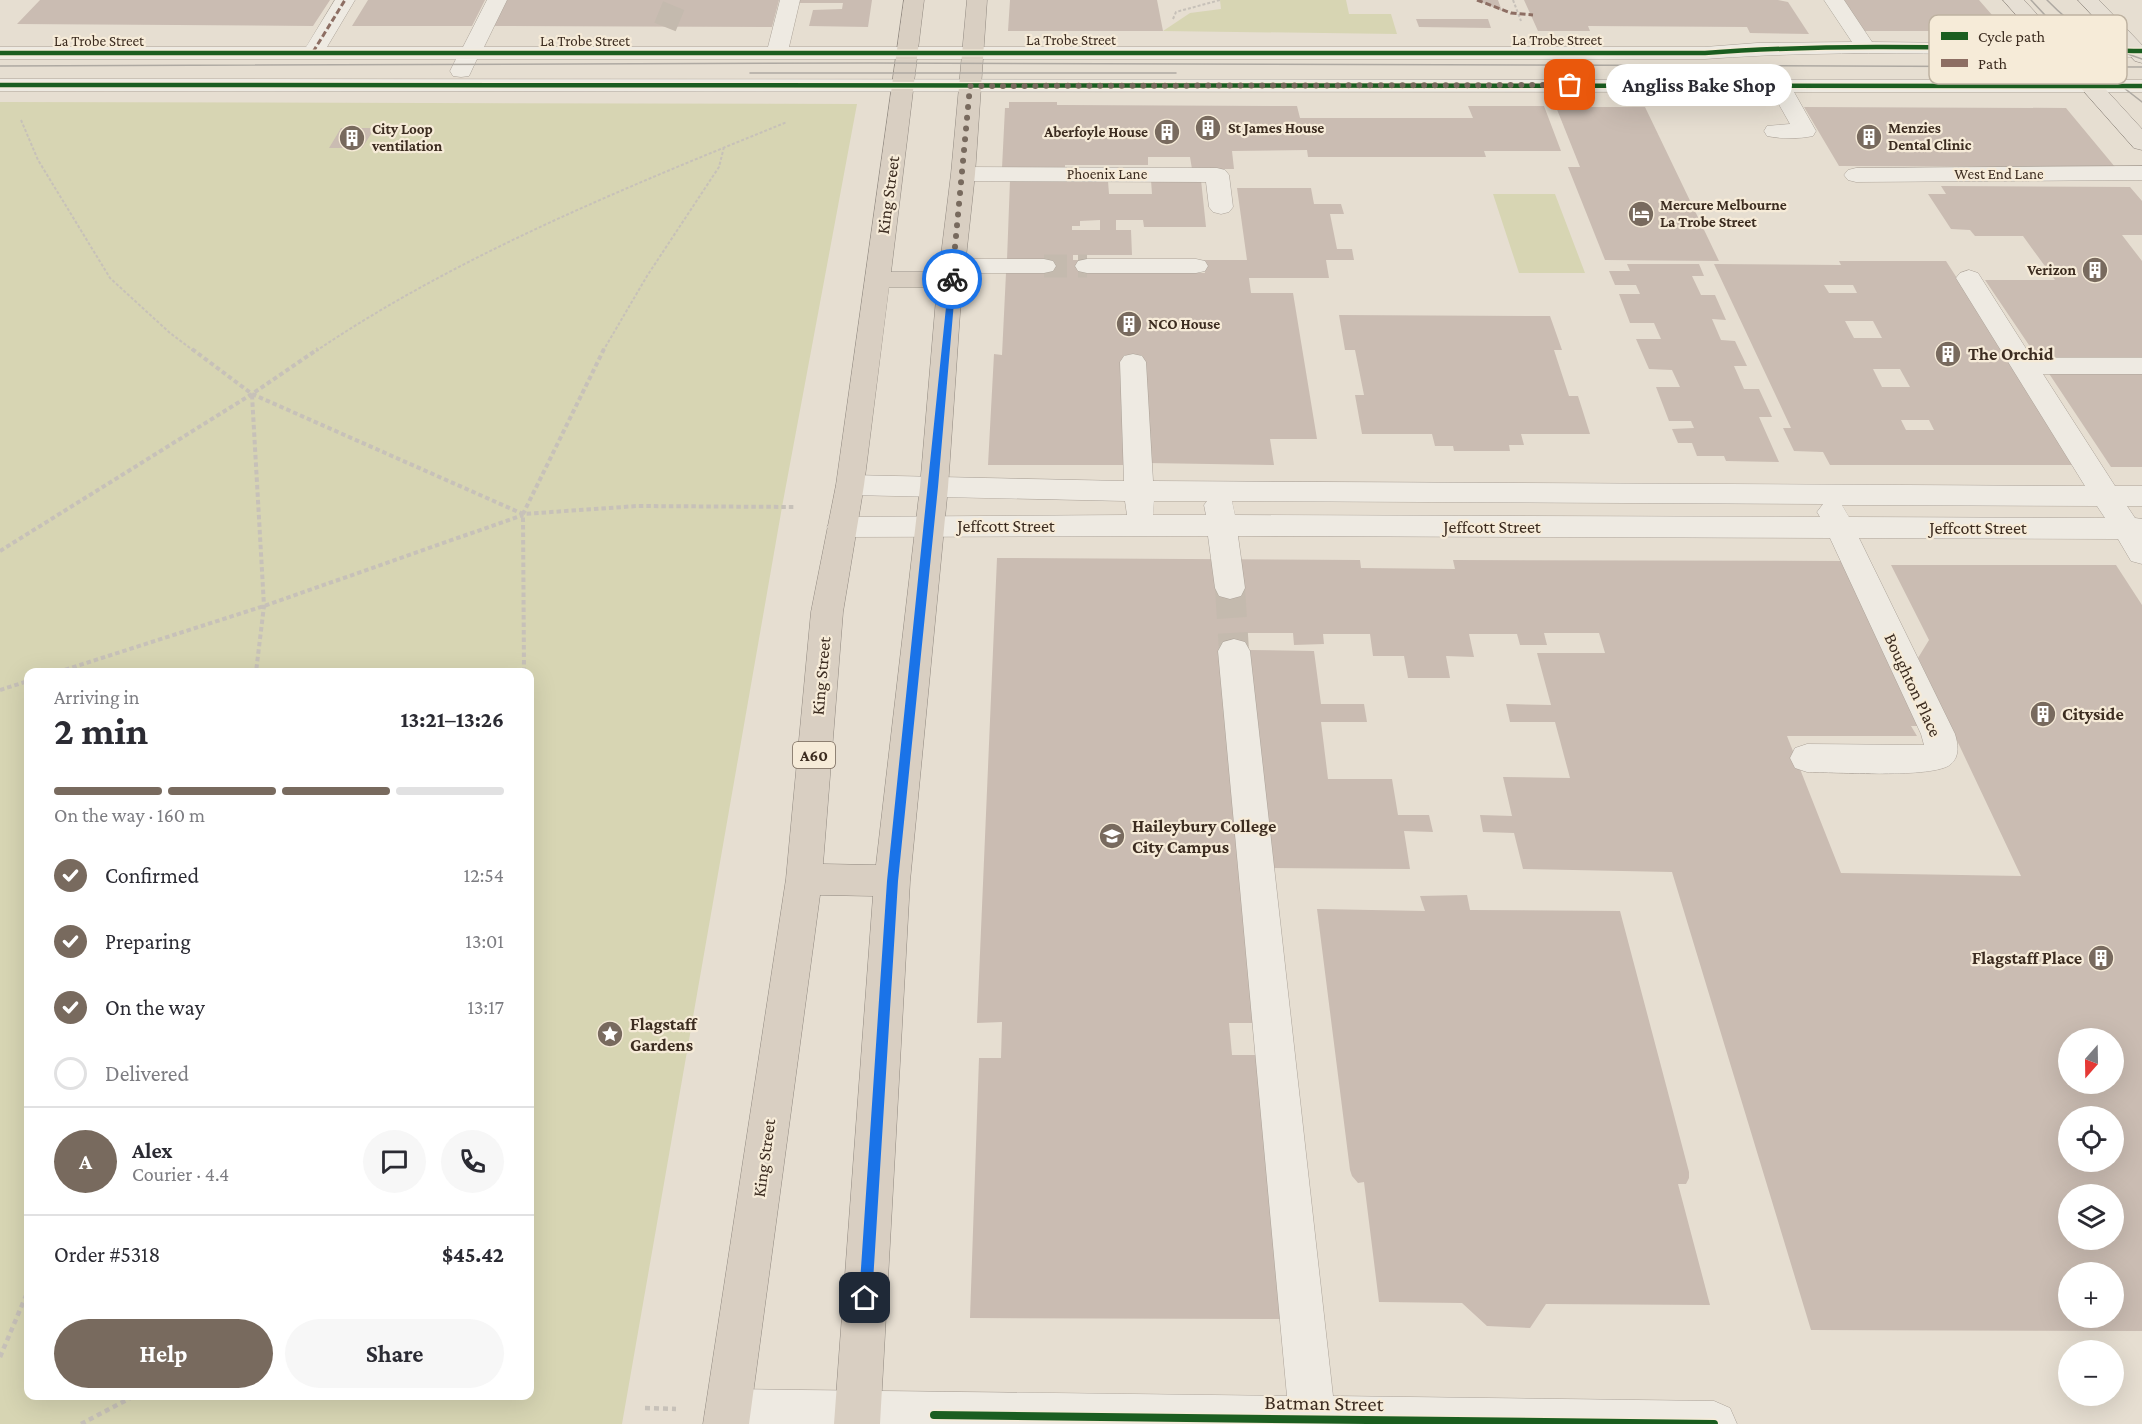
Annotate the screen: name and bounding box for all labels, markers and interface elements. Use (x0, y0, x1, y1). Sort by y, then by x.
legend (1929, 15, 2127, 84)
text: Cycle path (1978, 28, 2045, 46)
street label: La Trobe Street (1026, 32, 1117, 48)
street label: La Trobe Street (1512, 32, 1603, 48)
street label: La Trobe Street (54, 33, 145, 49)
street label: La Trobe Street (540, 33, 631, 49)
text: Path (1978, 55, 2008, 72)
pin (1544, 59, 1595, 110)
callout: Angliss Bake Shop (1606, 64, 1792, 106)
icon: bag (1553, 68, 1586, 101)
text: Angliss Bake Shop (1622, 74, 1776, 96)
building icon: St James House (1193, 113, 1223, 143)
building icon: Aberfoyle House (1152, 117, 1182, 147)
place label: St James House (1228, 120, 1324, 136)
place label: Menzies Dental Clinic (1888, 120, 1972, 153)
place label: City Loop ventilation (371, 121, 443, 154)
building icon: Menzies Dental Clinic (1854, 122, 1884, 152)
building icon: City Loop ventilation (337, 123, 367, 153)
place label: Aberfoyle House (1043, 124, 1148, 140)
street label: King Street (873, 153, 904, 235)
street label: Phoenix Lane (1067, 166, 1148, 182)
street label: West End Lane (1954, 166, 2044, 182)
place label: Mercure Melbourne La Trobe Street (1660, 197, 1787, 230)
hotel icon: Mercure Melbourne La Trobe Street (1626, 199, 1656, 229)
courier (922, 249, 982, 309)
building icon: Verizon (2080, 255, 2110, 285)
place label: Verizon (2026, 262, 2076, 278)
icon: bike (936, 263, 969, 296)
building icon: NCO House (1114, 309, 1144, 339)
place label: NCO House (1148, 316, 1220, 332)
building icon: The Orchid (1933, 339, 1963, 369)
place label: The Orchid (1968, 344, 2054, 364)
street label: Jeffcott Street (955, 516, 1056, 536)
street label: Jeffcott Street (1441, 517, 1542, 537)
street label: Jeffcott Street (1927, 518, 2028, 538)
street label: Boughton Place (1880, 630, 1946, 740)
street label: King Street (808, 635, 834, 716)
text: Arriving in (54, 686, 139, 708)
building icon: Cityside (2028, 699, 2058, 729)
place label: Cityside (2062, 704, 2124, 724)
text: 13:21–13:26 (400, 707, 504, 732)
text: 2 min (54, 709, 148, 752)
road number: A60 (793, 742, 835, 768)
text: On the way · 160 m (54, 804, 205, 826)
place label: Haileybury College City Campus (1132, 816, 1276, 857)
school or university icon: Haileybury College City Campus (1097, 821, 1127, 851)
icon: check (54, 859, 87, 892)
text: Confirmed (105, 863, 199, 888)
text: 12:54 (464, 864, 504, 886)
icon: check (54, 925, 87, 958)
text: Preparing (105, 929, 191, 954)
text: 13:01 (465, 930, 504, 952)
building icon: Flagstaff Place (2086, 943, 2116, 973)
place label: Flagstaff Place (1972, 948, 2082, 968)
icon: check (54, 991, 87, 1024)
text: On the way (105, 995, 205, 1020)
text: 13:17 (467, 996, 504, 1018)
place label: Flagstaff Gardens (630, 1014, 698, 1055)
place icon: Flagstaff Gardens (595, 1019, 625, 1049)
north arrow (2058, 1028, 2124, 1094)
map controls (2058, 1028, 2124, 1406)
text: Delivered (105, 1061, 189, 1086)
button: locate (2058, 1106, 2124, 1172)
street label: King Street (749, 1116, 780, 1198)
button: chat (363, 1130, 426, 1193)
button: phone (441, 1130, 504, 1193)
text: Alex (132, 1138, 173, 1163)
text: A (79, 1149, 92, 1174)
text: Courier · 4.4 (132, 1163, 229, 1185)
button: layers (2058, 1184, 2124, 1250)
text: Order #5318 (54, 1242, 160, 1267)
text: $45.42 (442, 1242, 504, 1267)
button: + (2058, 1262, 2124, 1328)
pin (839, 1272, 890, 1323)
icon: home (848, 1281, 881, 1314)
button: Help (54, 1319, 273, 1388)
button: Share (285, 1319, 504, 1388)
button: − (2058, 1340, 2124, 1406)
street label: Batman Street (1264, 1390, 1385, 1416)

